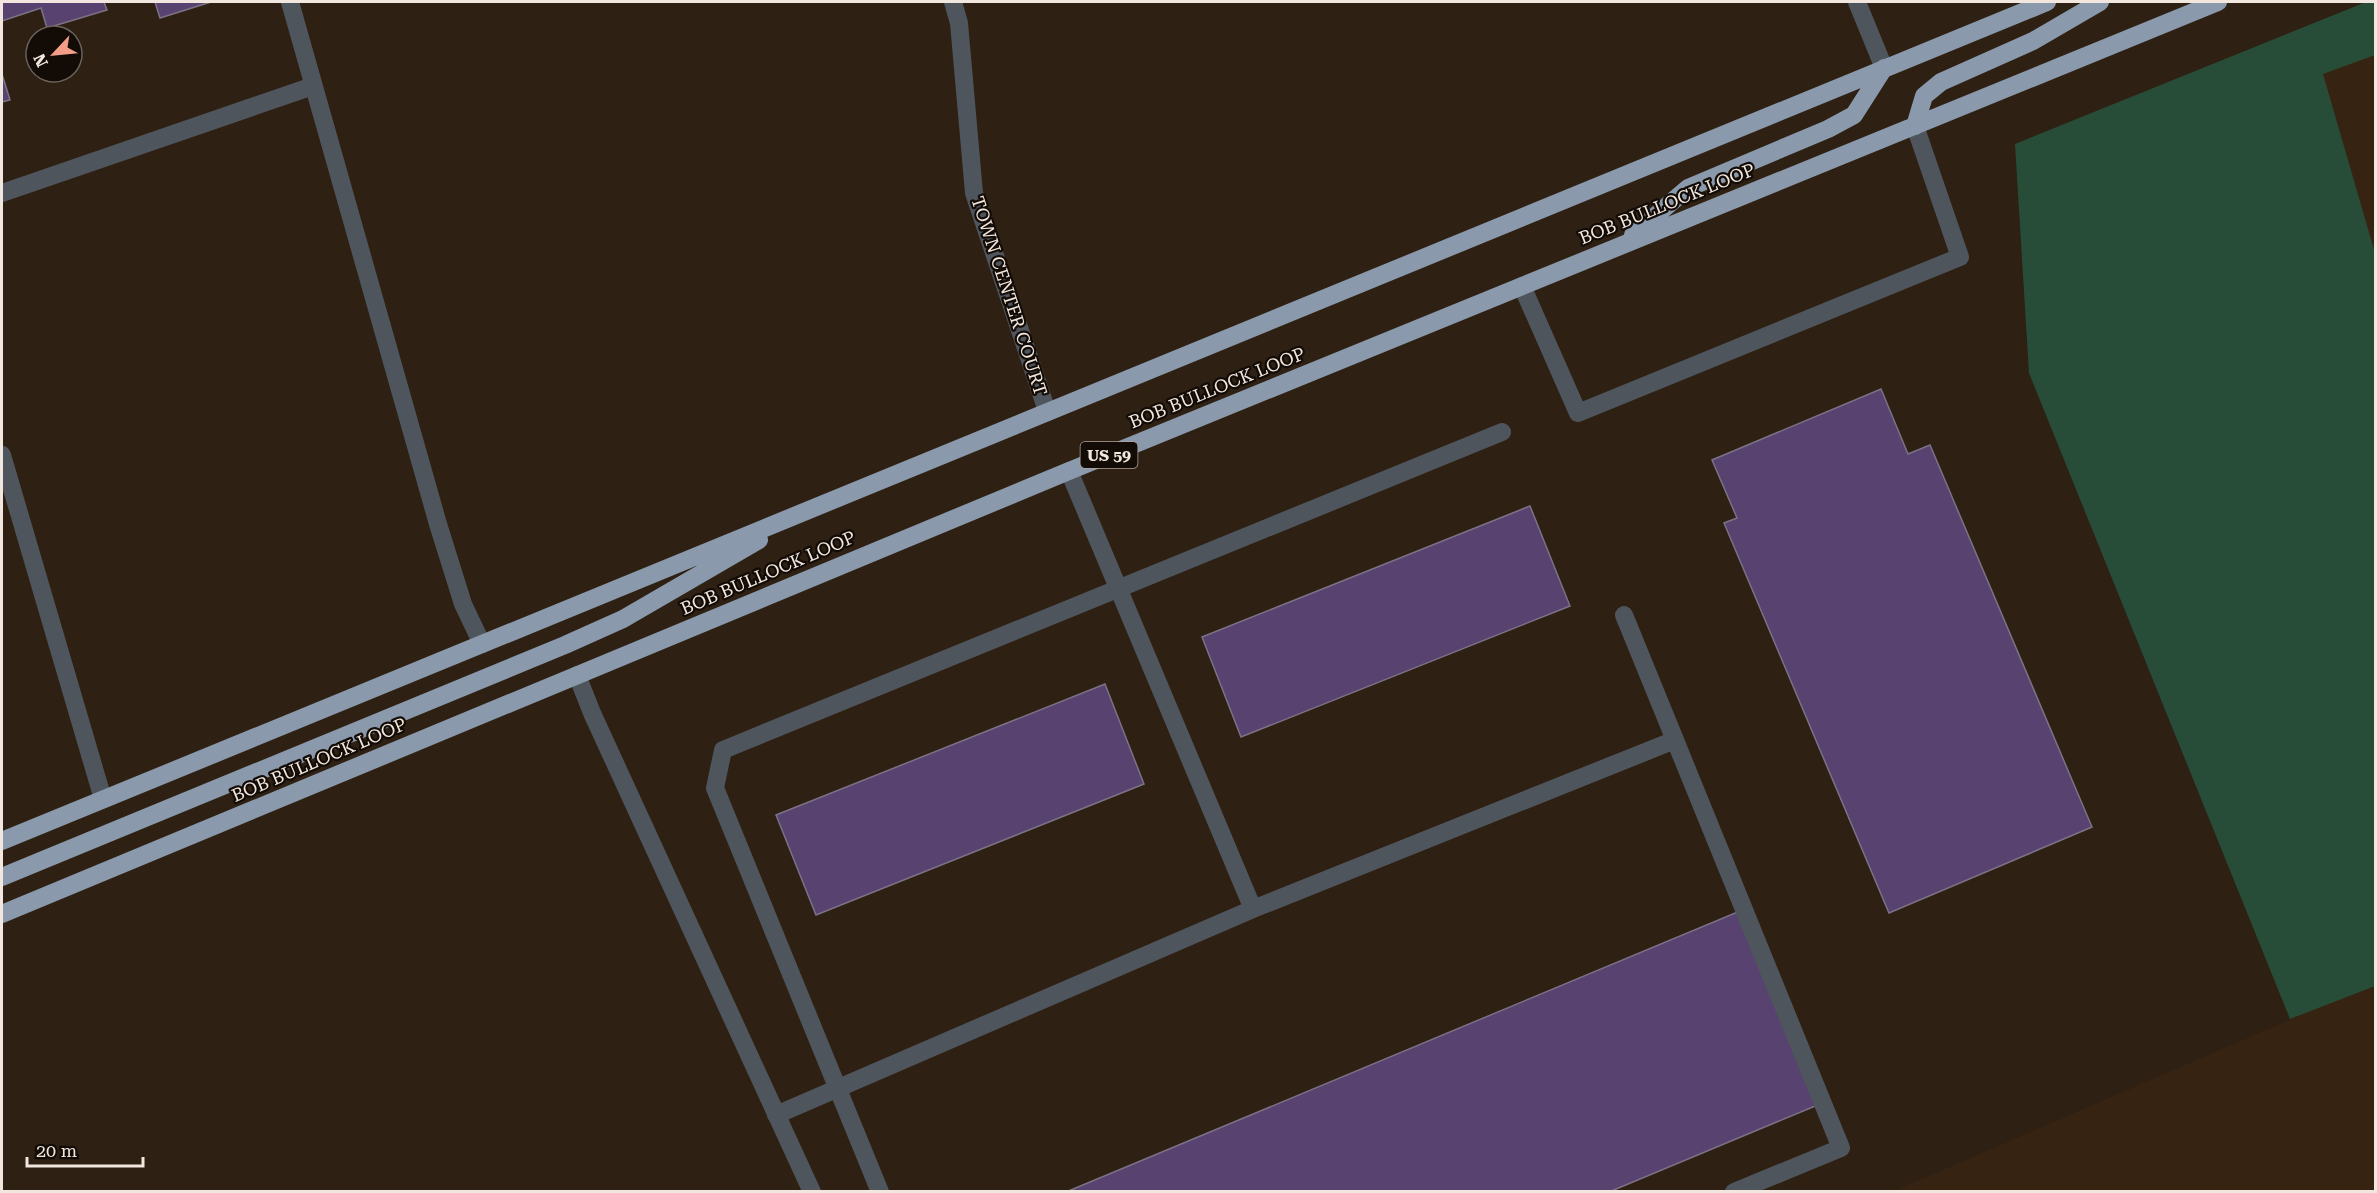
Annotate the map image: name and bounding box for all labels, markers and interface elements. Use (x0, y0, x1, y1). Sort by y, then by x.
north arrow (24, 24, 84, 84)
text: N (30, 51, 52, 70)
street label: BOB BULLOCK LOOP (1576, 159, 1758, 248)
street label: TOWN CENTER COURT (967, 194, 1052, 398)
street label: BOB BULLOCK LOOP (1126, 343, 1308, 432)
road number: US 59 (1080, 442, 1138, 468)
street label: BOB BULLOCK LOOP (677, 526, 858, 619)
street label: BOB BULLOCK LOOP (228, 713, 409, 806)
scale bar (27, 1130, 142, 1168)
text: 20 m (36, 1140, 77, 1161)

